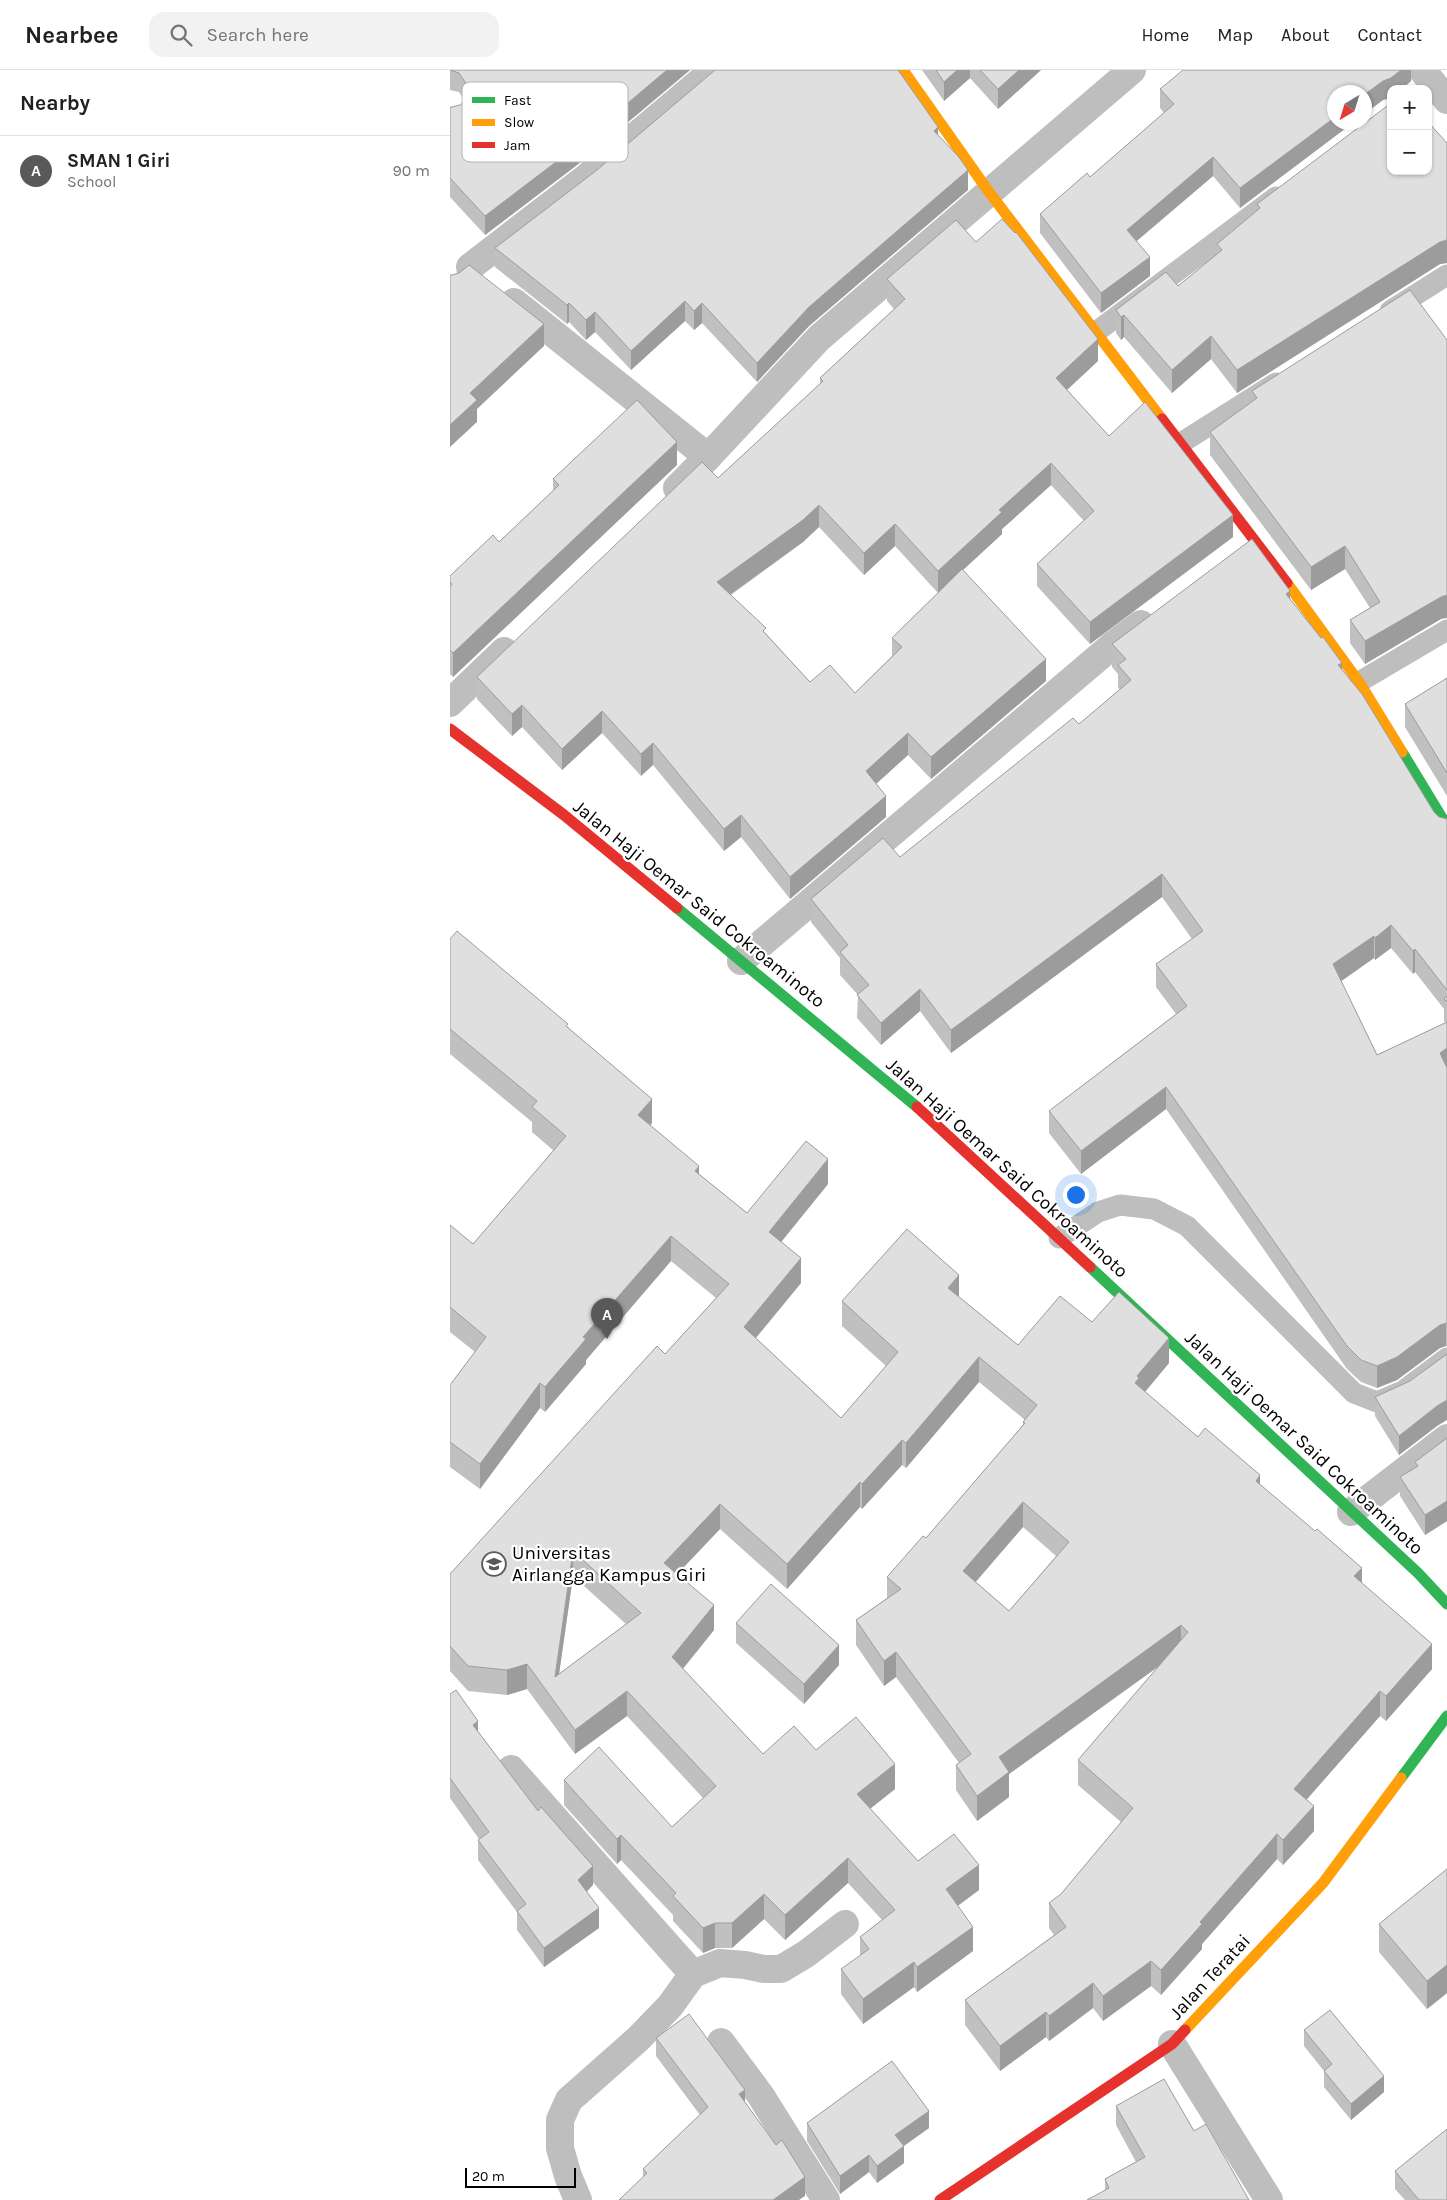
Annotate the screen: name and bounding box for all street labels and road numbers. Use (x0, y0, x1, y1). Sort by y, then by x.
street label: Jalan Haji Oemar Said Cokroaminoto (569, 796, 829, 1012)
street label: Jalan Haji Oemar Said Cokroaminoto (882, 1054, 1132, 1282)
street label: Jalan Haji Oemar Said Cokroaminoto (1180, 1327, 1428, 1559)
street label: Jalan Teratai (1165, 1930, 1255, 2024)

